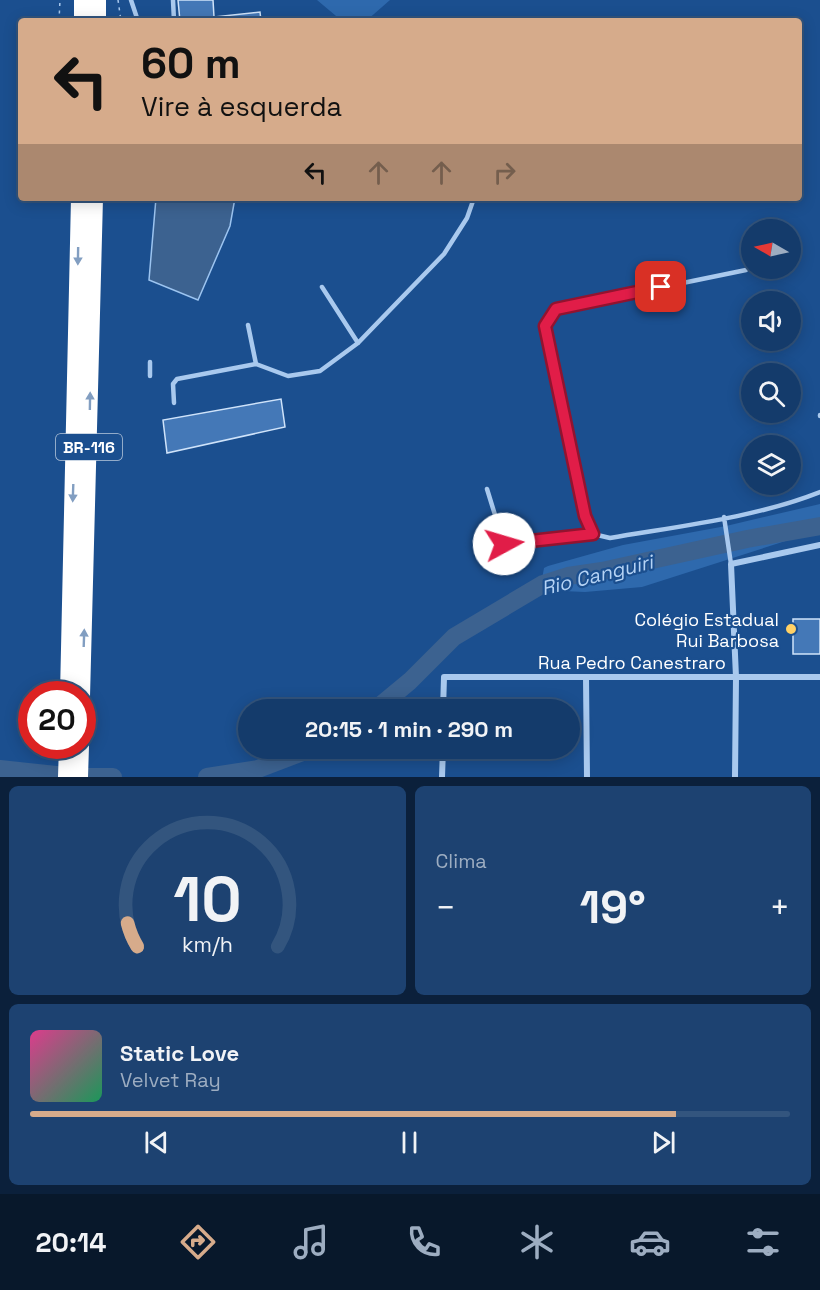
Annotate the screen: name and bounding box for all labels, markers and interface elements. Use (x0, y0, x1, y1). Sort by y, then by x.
text: 60 m (141, 37, 241, 90)
icon: left (42, 42, 120, 120)
text: Vire à esquerda (141, 89, 342, 124)
icon: left (299, 156, 332, 189)
icon: ahead (362, 156, 395, 189)
icon: ahead (425, 156, 458, 189)
icon: right (488, 156, 521, 189)
north arrow (741, 219, 801, 279)
map controls (741, 219, 801, 495)
one-way arrow (73, 247, 82, 266)
pin (635, 261, 686, 312)
icon: arrive (644, 270, 677, 303)
button: sound (741, 291, 801, 351)
button: search (741, 363, 801, 423)
one-way arrow (85, 392, 95, 411)
road number: BR-116 (56, 434, 122, 460)
button: layers (741, 435, 801, 495)
one-way arrow (68, 484, 78, 503)
position arrow (472, 512, 536, 576)
water label: Rio Canguiri (539, 548, 658, 601)
place label: Colégio Estadual Rui Barbosa (634, 608, 779, 652)
marker: Colégio Estadual Rui Barbosa (784, 622, 798, 636)
one-way arrow (80, 629, 89, 648)
street label: Rua Pedro Canestraro (538, 651, 726, 674)
speed limit sign: 20 (18, 681, 96, 759)
text: 20:15 · 1 min · 290 m (305, 715, 513, 743)
text: Clima (436, 848, 487, 874)
text: 10 (173, 860, 242, 939)
text: 19° (580, 879, 646, 936)
text: − (436, 887, 456, 929)
text: + (770, 887, 790, 929)
text: km/h (182, 932, 233, 959)
text: Static Love (120, 1039, 239, 1067)
text: Velvet Ray (120, 1067, 221, 1093)
icon: previous (140, 1126, 173, 1159)
icon: pause (393, 1126, 426, 1159)
icon: next (647, 1126, 680, 1159)
icon: directions (177, 1221, 219, 1263)
icon: music (290, 1221, 332, 1263)
icon: phone (403, 1221, 445, 1263)
icon: climate (516, 1221, 558, 1263)
icon: car (629, 1221, 671, 1263)
icon: filters (742, 1221, 784, 1263)
text: 20:14 (36, 1225, 106, 1260)

